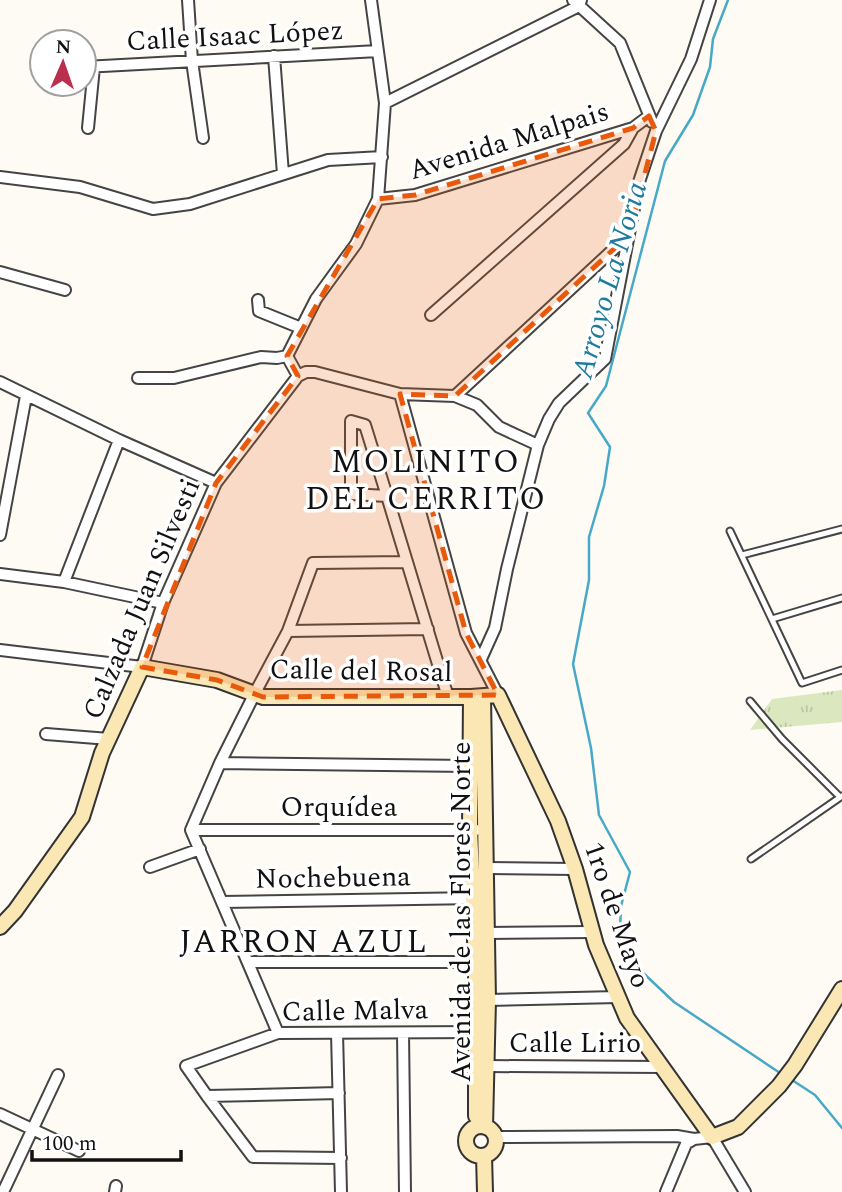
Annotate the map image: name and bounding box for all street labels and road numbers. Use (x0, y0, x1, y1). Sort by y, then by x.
street label: Calle Isaac López (125, 9, 345, 63)
street label: Avenida Malpais (404, 90, 614, 192)
street label: Calzada Juan Silvesti (72, 472, 212, 726)
street label: Calle del Rosal (269, 648, 453, 694)
street label: Avenida de las Flores Norte (440, 741, 483, 1083)
street label: Orquídea (281, 786, 398, 829)
street label: 1ro de Mayo (572, 836, 662, 994)
street label: Nochebuena (255, 855, 412, 901)
street label: Calle Malva (281, 988, 429, 1034)
street label: Calle Lirio (509, 1022, 641, 1065)

